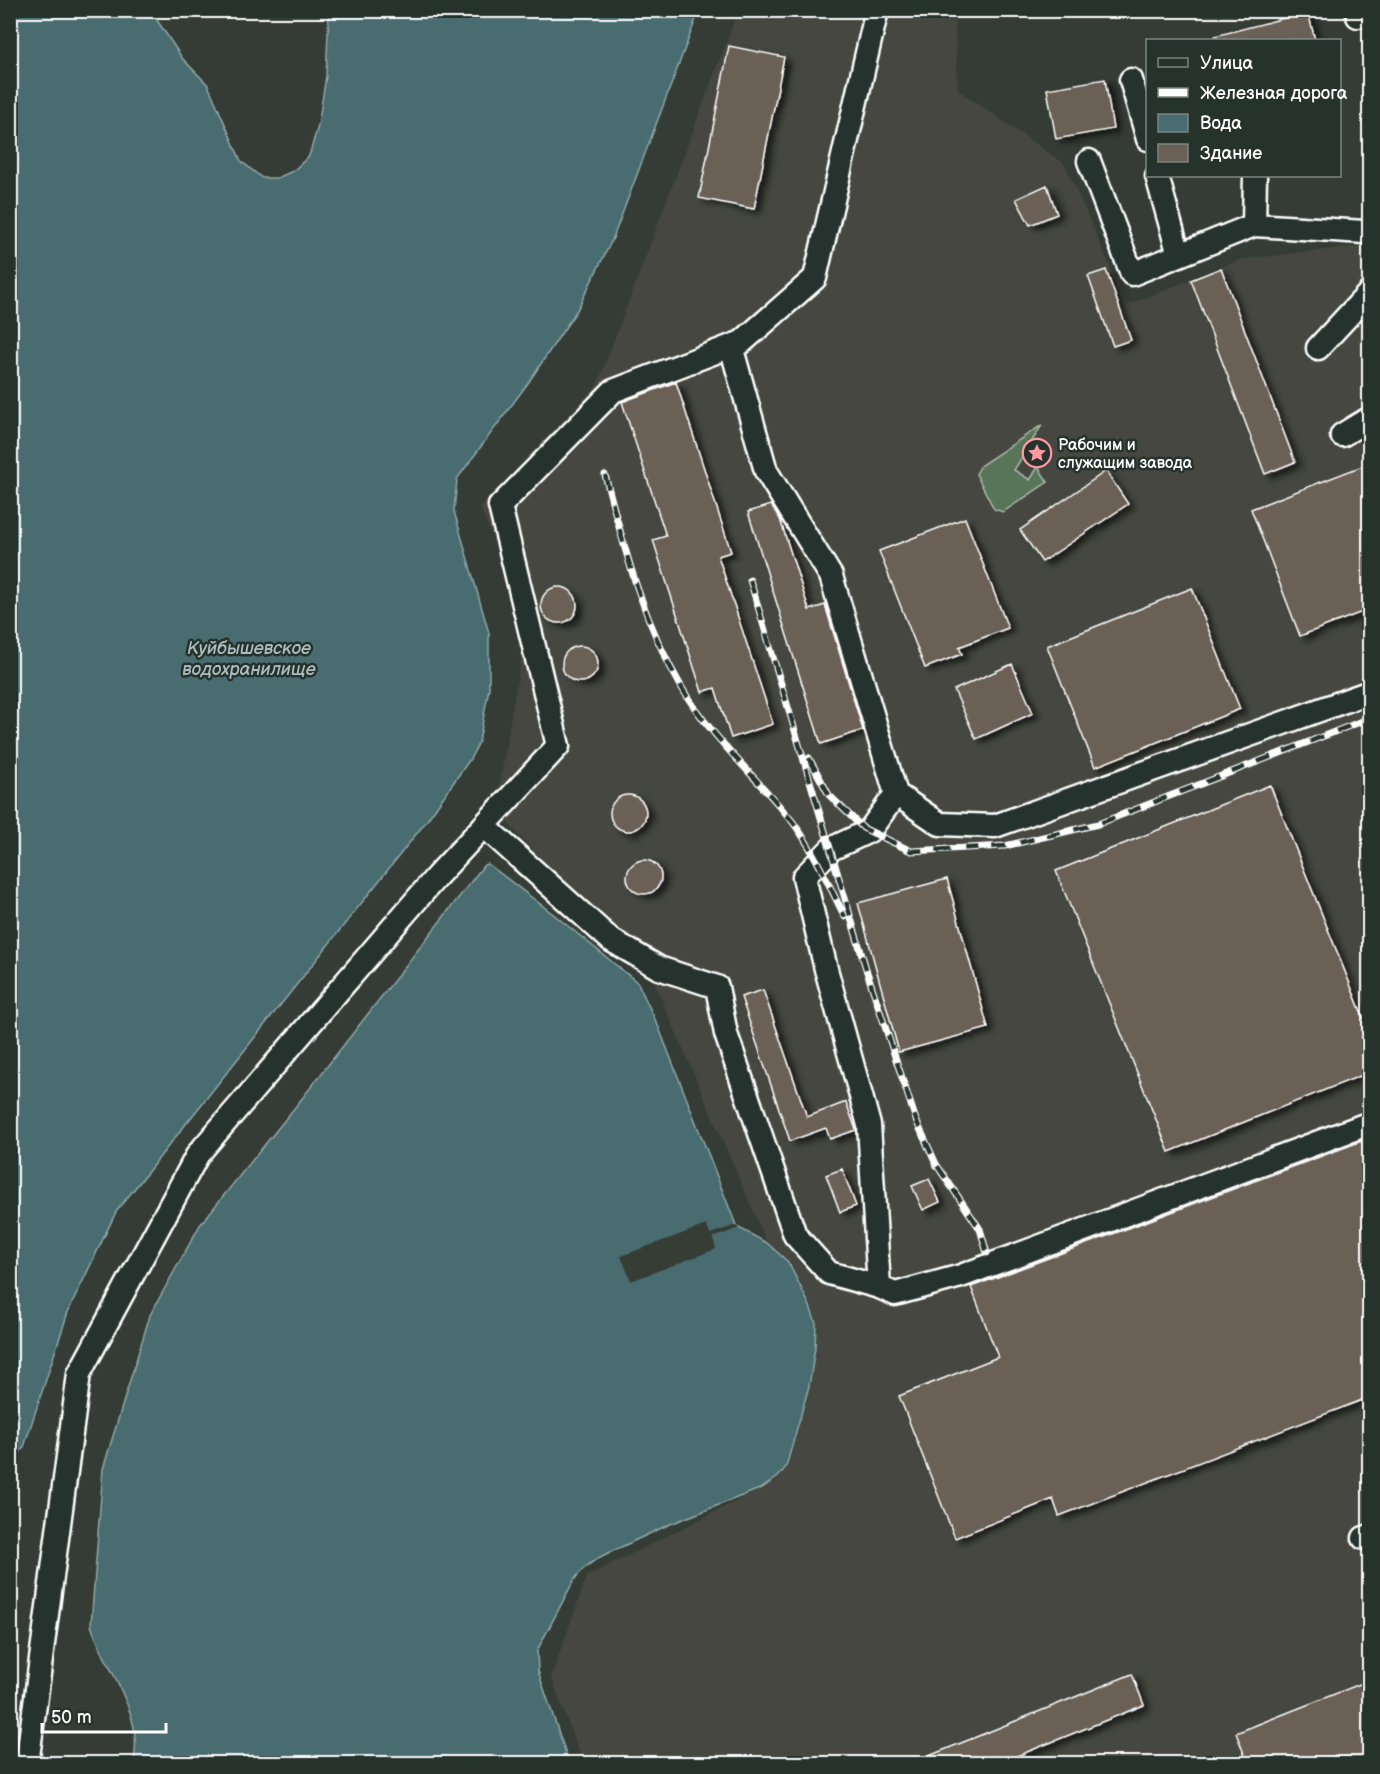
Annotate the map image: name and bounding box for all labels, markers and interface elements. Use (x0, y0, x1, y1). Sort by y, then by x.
legend (1146, 39, 1341, 177)
text: Улица (1200, 53, 1254, 74)
text: Железная дорога (1200, 83, 1348, 104)
text: Вода (1200, 113, 1242, 134)
text: Здание (1200, 143, 1262, 164)
place label: Рабочим и служащим завода (1058, 436, 1193, 473)
place icon: Рабочим и служащим завода (1021, 437, 1053, 469)
water label: Куйбышевское водохранилище (182, 638, 316, 680)
scale bar (42, 1696, 166, 1734)
text: 50 m (51, 1707, 92, 1728)

